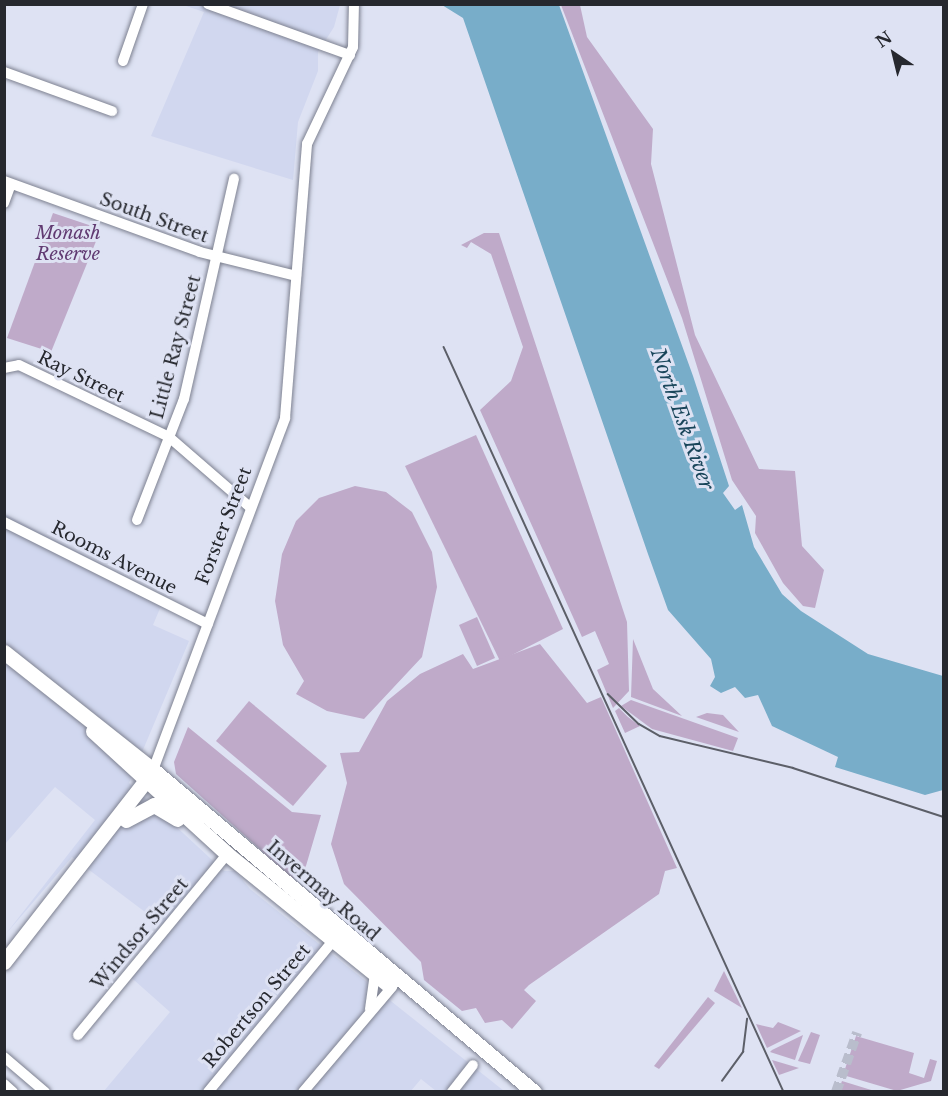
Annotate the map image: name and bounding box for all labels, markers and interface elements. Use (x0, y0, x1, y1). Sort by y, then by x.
north arrow (864, 24, 924, 84)
text: N (872, 27, 896, 52)
street label: South Street (97, 188, 211, 248)
park label: Monash Reserve (35, 223, 101, 266)
street label: Little Ray Street (146, 272, 206, 422)
water label: North Esk River (645, 345, 719, 493)
street label: Ray Street (34, 347, 128, 407)
street label: Forster Street (192, 464, 256, 588)
street label: Rooms Avenue (47, 517, 181, 599)
street label: Invermay Road (262, 836, 384, 946)
street label: Windsor Street (87, 874, 193, 994)
street label: Robertson Street (199, 940, 315, 1072)

